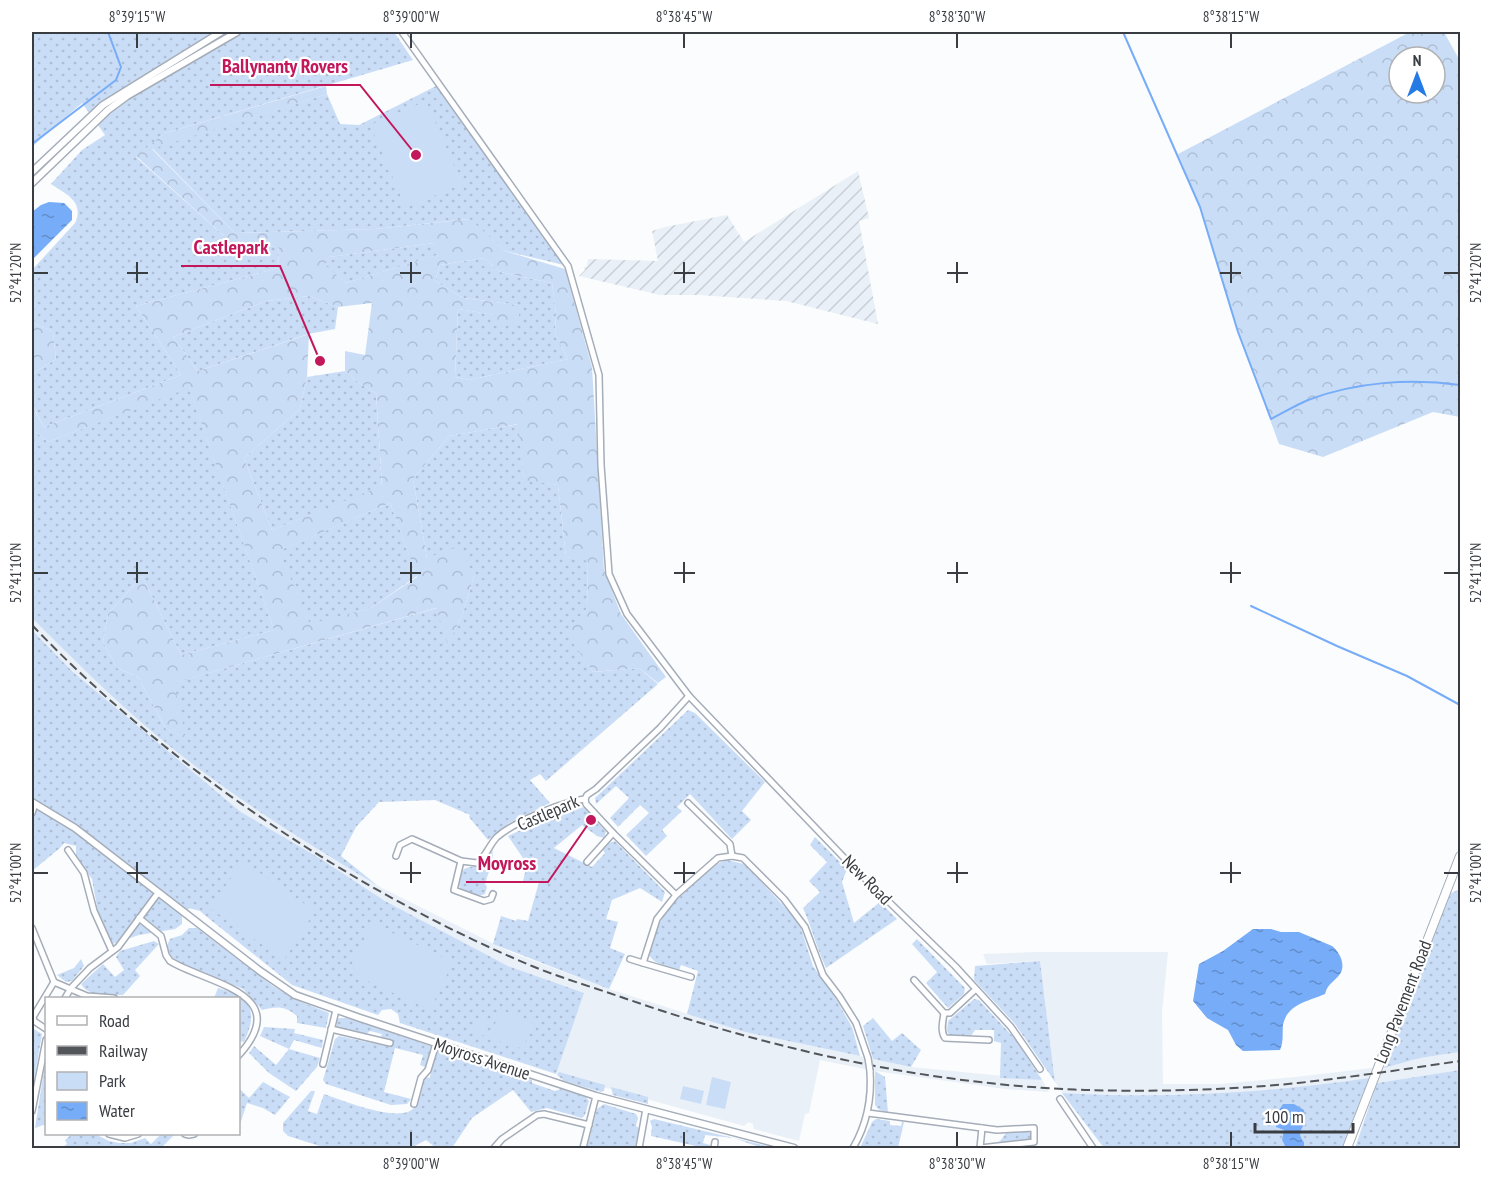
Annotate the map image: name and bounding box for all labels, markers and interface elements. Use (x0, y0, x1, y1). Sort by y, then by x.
text: 8°39'15"W (109, 7, 165, 26)
text: 8°39'00"W (383, 7, 439, 26)
text: 8°38'45"W (656, 7, 712, 26)
text: 8°38'30"W (929, 7, 985, 26)
text: 8°38'15"W (1203, 7, 1259, 26)
north arrow (1387, 45, 1447, 105)
callout: Ballynanty Rovers (210, 47, 360, 85)
text: N (1413, 50, 1421, 70)
text: Ballynanty Rovers (222, 53, 348, 79)
callout: Castlepark (181, 228, 280, 266)
text: Castlepark (194, 234, 269, 260)
text: 52°41'20"N (6, 243, 25, 303)
text: 52°41'20"N (1466, 243, 1485, 303)
text: 52°41'10"N (6, 543, 25, 603)
text: 52°41'10"N (1466, 543, 1485, 603)
street label: Castlepark (513, 789, 582, 836)
text: 52°41'00"N (6, 843, 25, 903)
text: 52°41'00"N (1466, 843, 1485, 903)
callout: Moyross (466, 844, 548, 882)
text: Moyross (478, 850, 536, 876)
street label: New Road (837, 850, 897, 910)
street label: Long Pavement Road (1369, 937, 1437, 1067)
legend (45, 997, 240, 1135)
text: Road (99, 1009, 130, 1032)
street label: Moyross Avenue (431, 1032, 533, 1085)
text: Railway (99, 1039, 148, 1062)
text: Park (99, 1069, 126, 1092)
scale bar (1255, 1096, 1352, 1134)
text: Water (99, 1099, 135, 1122)
text: 100 m (1264, 1105, 1304, 1128)
text: 8°39'00"W (383, 1154, 439, 1173)
text: 8°38'45"W (656, 1154, 712, 1173)
text: 8°38'30"W (929, 1154, 985, 1173)
text: 8°38'15"W (1203, 1154, 1259, 1173)

